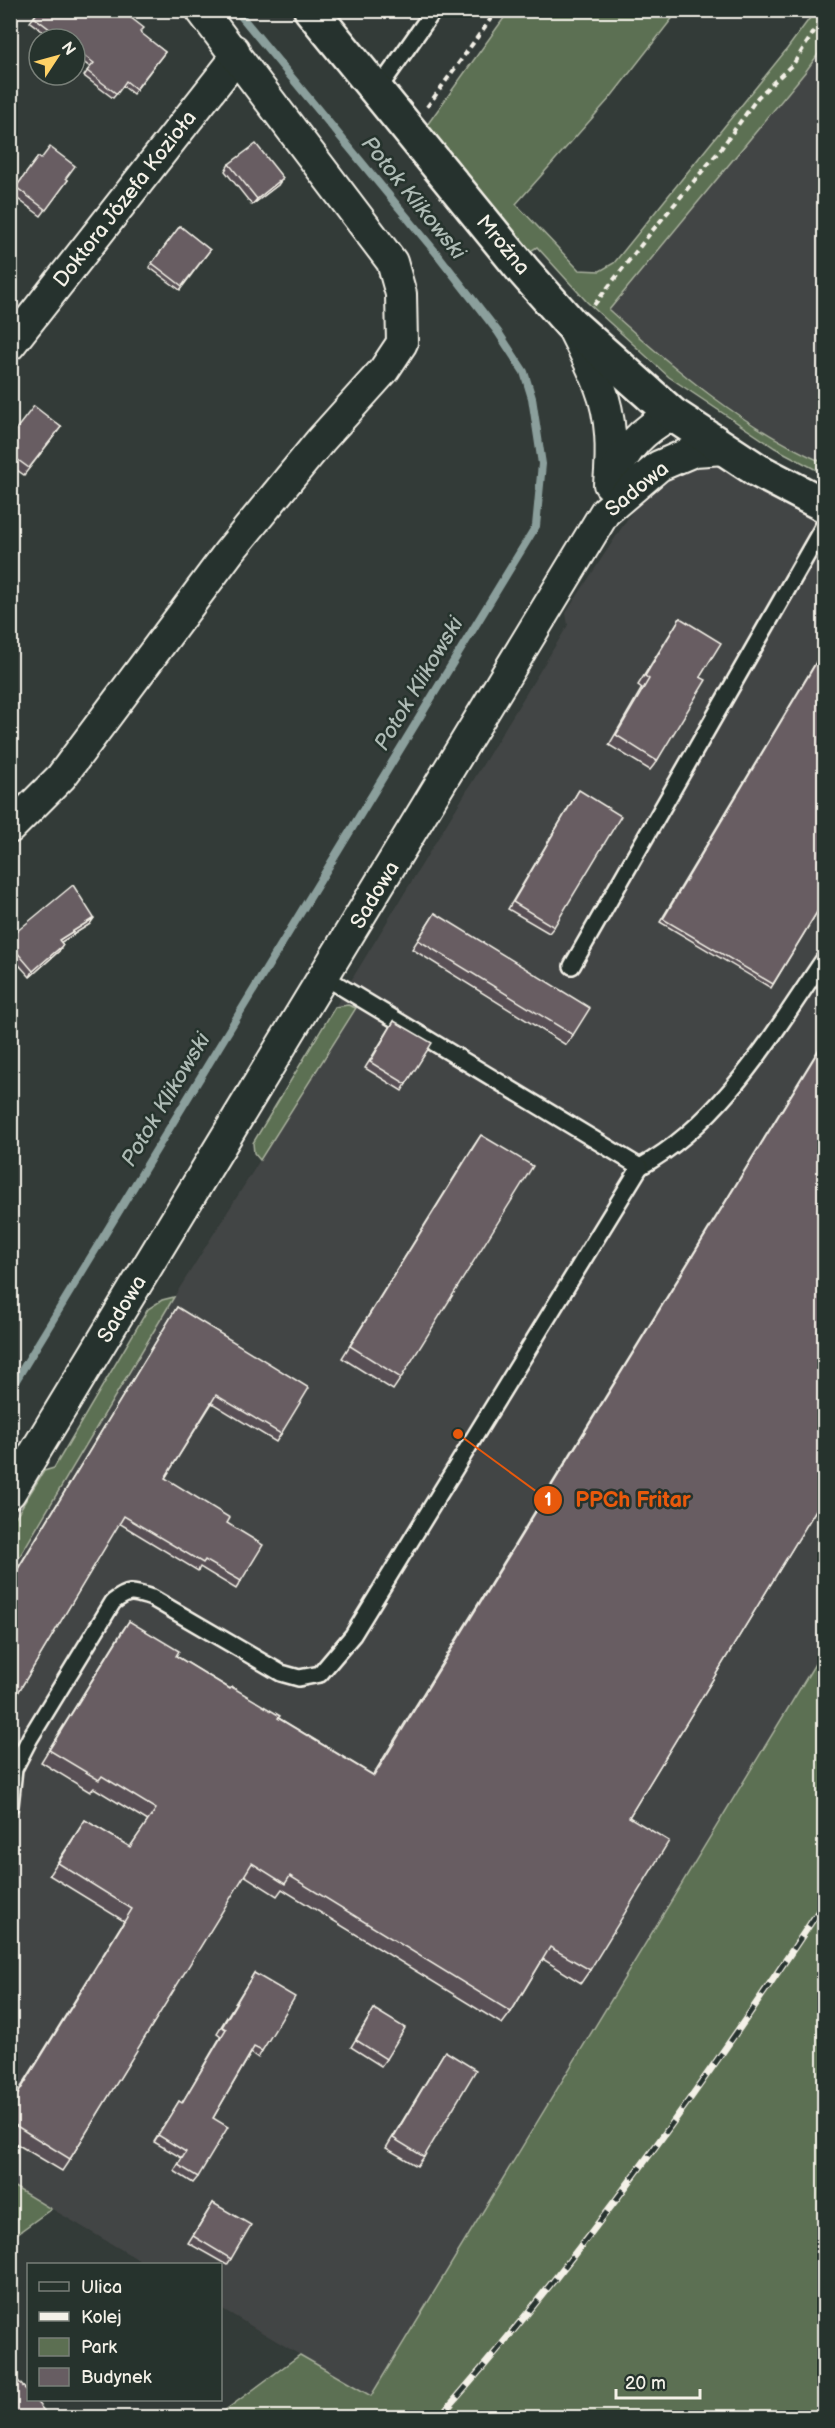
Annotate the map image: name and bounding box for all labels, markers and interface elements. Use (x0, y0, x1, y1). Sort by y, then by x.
north arrow (27, 27, 87, 87)
text: N (57, 39, 79, 60)
street label: Doktora Józefa Kozioła (48, 106, 202, 292)
water label: Potok Klikowski (355, 131, 472, 266)
street label: Mroźna (471, 210, 535, 280)
street label: Sadowa (600, 456, 674, 522)
water label: Potok Klikowski (369, 611, 470, 756)
street label: Sadowa (345, 857, 405, 933)
water label: Potok Klikowski (116, 1027, 217, 1172)
street label: Sadowa (92, 1271, 152, 1347)
callout: PPCh Fritar (533, 1480, 703, 1520)
text: PPCh Fritar (575, 1487, 691, 1514)
text: 1 (544, 1490, 552, 1511)
legend (27, 2263, 222, 2401)
text: Ulica (81, 2277, 122, 2298)
text: Kolej (81, 2307, 121, 2328)
text: Park (81, 2337, 117, 2358)
scale bar (616, 2362, 700, 2400)
text: Budynek (81, 2367, 152, 2388)
text: 20 m (625, 2373, 666, 2394)

